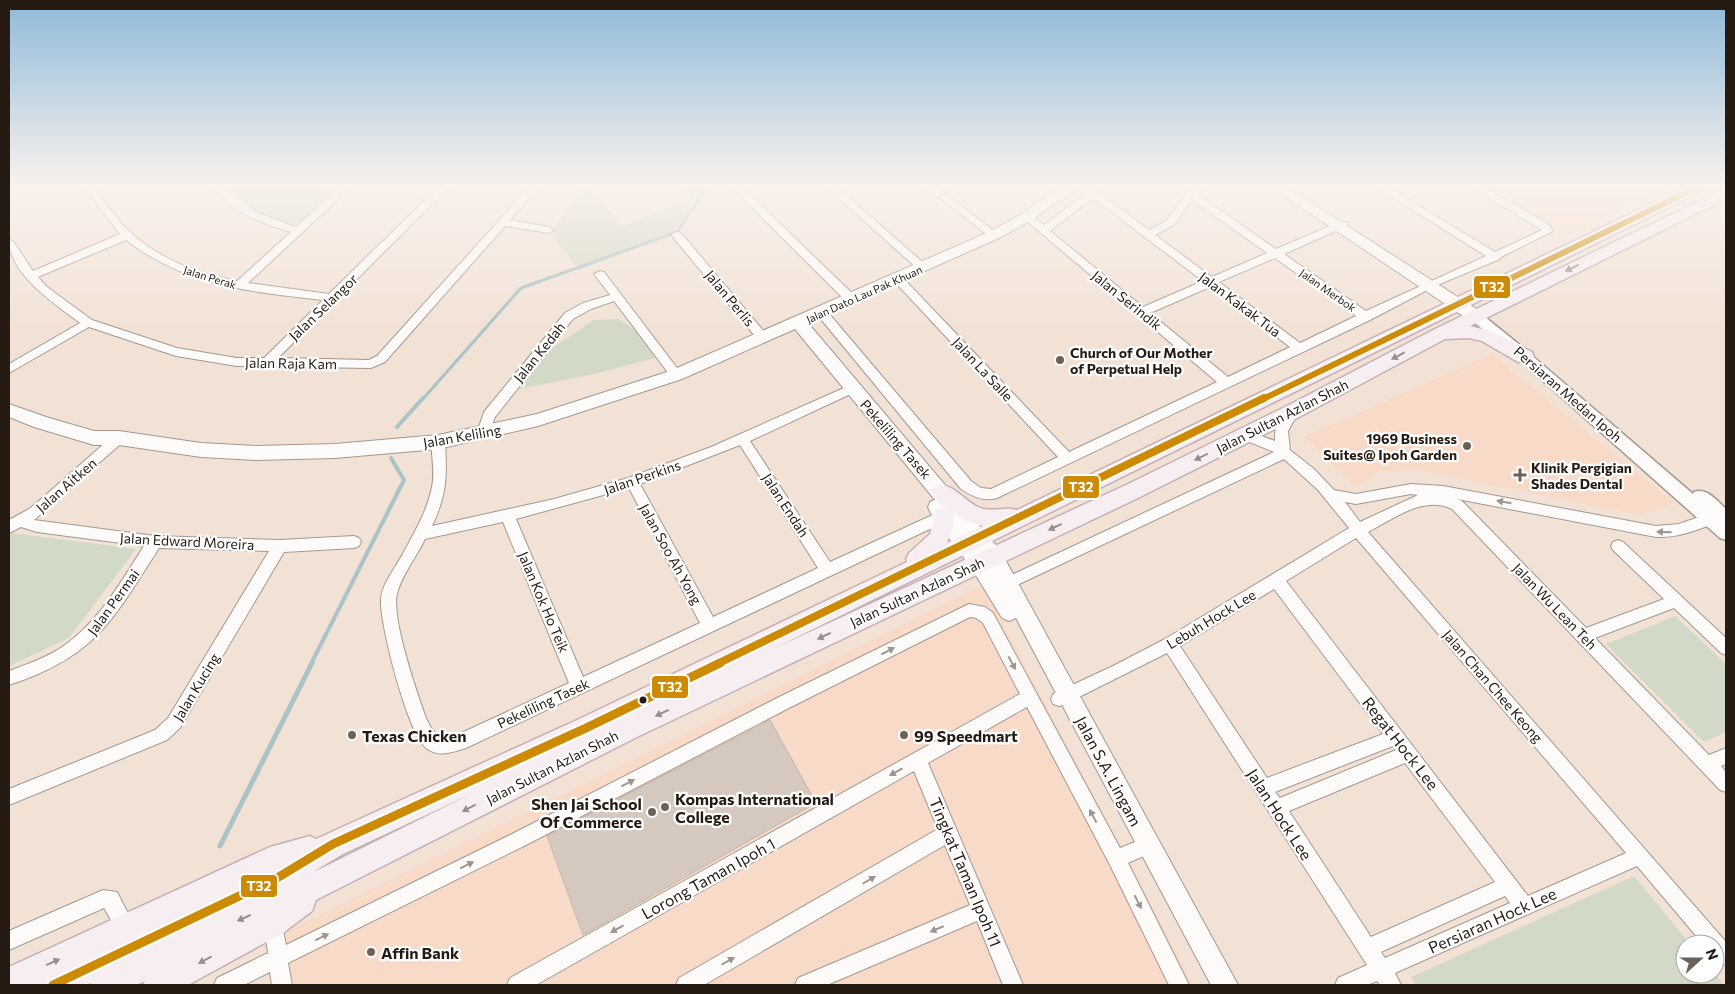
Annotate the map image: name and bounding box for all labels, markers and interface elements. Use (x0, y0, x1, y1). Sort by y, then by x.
street label: Jalan Dato Lau Pak Khuan (804, 262, 925, 326)
street label: Jalan Perak (182, 263, 238, 292)
one-way arrow (1565, 264, 1580, 273)
street label: Jalan Perlis (702, 266, 758, 330)
street label: Jalan Merbok (1297, 266, 1359, 315)
street label: Jalan Serindik (1089, 267, 1166, 334)
street label: Jalan Kakak Tua (1196, 268, 1284, 340)
street label: Jalan Selangor (285, 270, 361, 344)
line badge: T32 (1473, 275, 1511, 299)
text: T32 (1479, 278, 1505, 295)
street label: Jalan Kedah (510, 318, 568, 386)
street label: Jalan La Salle (949, 334, 1017, 404)
street label: Persiaran Medan Ipoh (1511, 342, 1625, 446)
place label: Church of Our Mother of Perpetual Help (1070, 344, 1212, 377)
one-way arrow (1391, 352, 1405, 360)
street label: Jalan Raja Kam (245, 354, 337, 372)
marker: Church of Our Mother of Perpetual Help (1054, 354, 1066, 366)
street label: Jalan Sultan Azlan Shah (1213, 375, 1351, 457)
street label: Pekeliling Tasek (857, 396, 935, 482)
street label: Jalan Keliling (422, 421, 503, 451)
place label: 1969 Business Suites@ Ipoh Garden (1323, 430, 1457, 463)
marker: 1969 Business Suites@ Ipoh Garden (1461, 440, 1473, 452)
one-way arrow (1194, 453, 1209, 461)
street label: Jalan Aitken (32, 454, 100, 516)
street label: Jalan Perkins (601, 456, 683, 498)
place label: Klinik Pergigian Shades Dental (1531, 459, 1632, 492)
marker: Klinik Pergigian Shades Dental (1513, 468, 1527, 482)
street label: Jalan Endah (759, 470, 813, 540)
line badge: T32 (1062, 475, 1100, 499)
text: T32 (1068, 478, 1094, 495)
one-way arrow (1496, 498, 1512, 506)
street label: Jalan Soo Ah Yong (636, 501, 706, 608)
one-way arrow (1048, 523, 1062, 531)
one-way arrow (1656, 528, 1672, 536)
street label: Jalan Edward Moreira (119, 529, 255, 553)
street label: Jalan Kok Ho Teik (515, 549, 573, 656)
street label: Jalan Sultan Azlan Shah (847, 553, 987, 631)
street label: Jalan Wu Lean Teh (1509, 559, 1601, 653)
street label: Jalan Permai (83, 566, 143, 638)
street label: Lebuh Hock Lee (1163, 586, 1259, 652)
street label: Jalan Chan Chee Keong (1439, 626, 1547, 746)
one-way arrow (817, 632, 831, 640)
one-way arrow (880, 646, 895, 655)
street label: Jalan Kucing (169, 650, 223, 724)
one-way arrow (1008, 655, 1016, 670)
street label: Pekeliling Tasek (494, 674, 592, 732)
line badge: T32 (651, 675, 689, 699)
text: T32 (657, 678, 683, 695)
street label: Regat Hock Lee (1359, 693, 1443, 793)
unlabelled marker (638, 695, 648, 705)
one-way arrow (654, 708, 669, 717)
street label: Jalan S.A. Lingam (1072, 713, 1146, 829)
place label: Texas Chicken (362, 726, 466, 745)
street label: Jalan Sultan Azlan Shah (483, 726, 621, 808)
place label: 99 Speedmart (914, 726, 1018, 745)
marker: Texas Chicken (346, 729, 358, 741)
marker: 99 Speedmart (898, 729, 910, 741)
street label: Jalan Hock Lee (1243, 765, 1317, 863)
one-way arrow (889, 768, 903, 777)
one-way arrow (621, 779, 635, 787)
place label: Kompas International College (675, 789, 834, 826)
place label: Shen Jai School Of Commerce (531, 794, 642, 831)
street label: Tingkat Taman Ipoh 11 (926, 795, 1006, 949)
marker: Kompas International College (659, 801, 671, 813)
one-way arrow (462, 805, 476, 813)
marker: Shen Jai School Of Commerce (646, 806, 658, 818)
one-way arrow (1089, 809, 1097, 823)
street label: Lorong Taman Ipoh 1 (638, 833, 778, 923)
one-way arrow (460, 861, 474, 869)
line badge: T32 (240, 874, 278, 898)
one-way arrow (862, 875, 875, 884)
text: T32 (246, 877, 272, 894)
street label: Persiaran Hock Lee (1425, 883, 1559, 957)
one-way arrow (1134, 895, 1142, 910)
one-way arrow (237, 914, 251, 922)
one-way arrow (610, 925, 625, 933)
one-way arrow (930, 926, 944, 934)
one-way arrow (314, 932, 329, 941)
north arrow (1675, 934, 1725, 984)
place label: Affin Bank (381, 943, 460, 962)
marker: Affin Bank (365, 946, 377, 958)
text: N (1703, 946, 1722, 962)
one-way arrow (198, 956, 212, 964)
one-way arrow (721, 956, 735, 965)
one-way arrow (46, 957, 60, 965)

